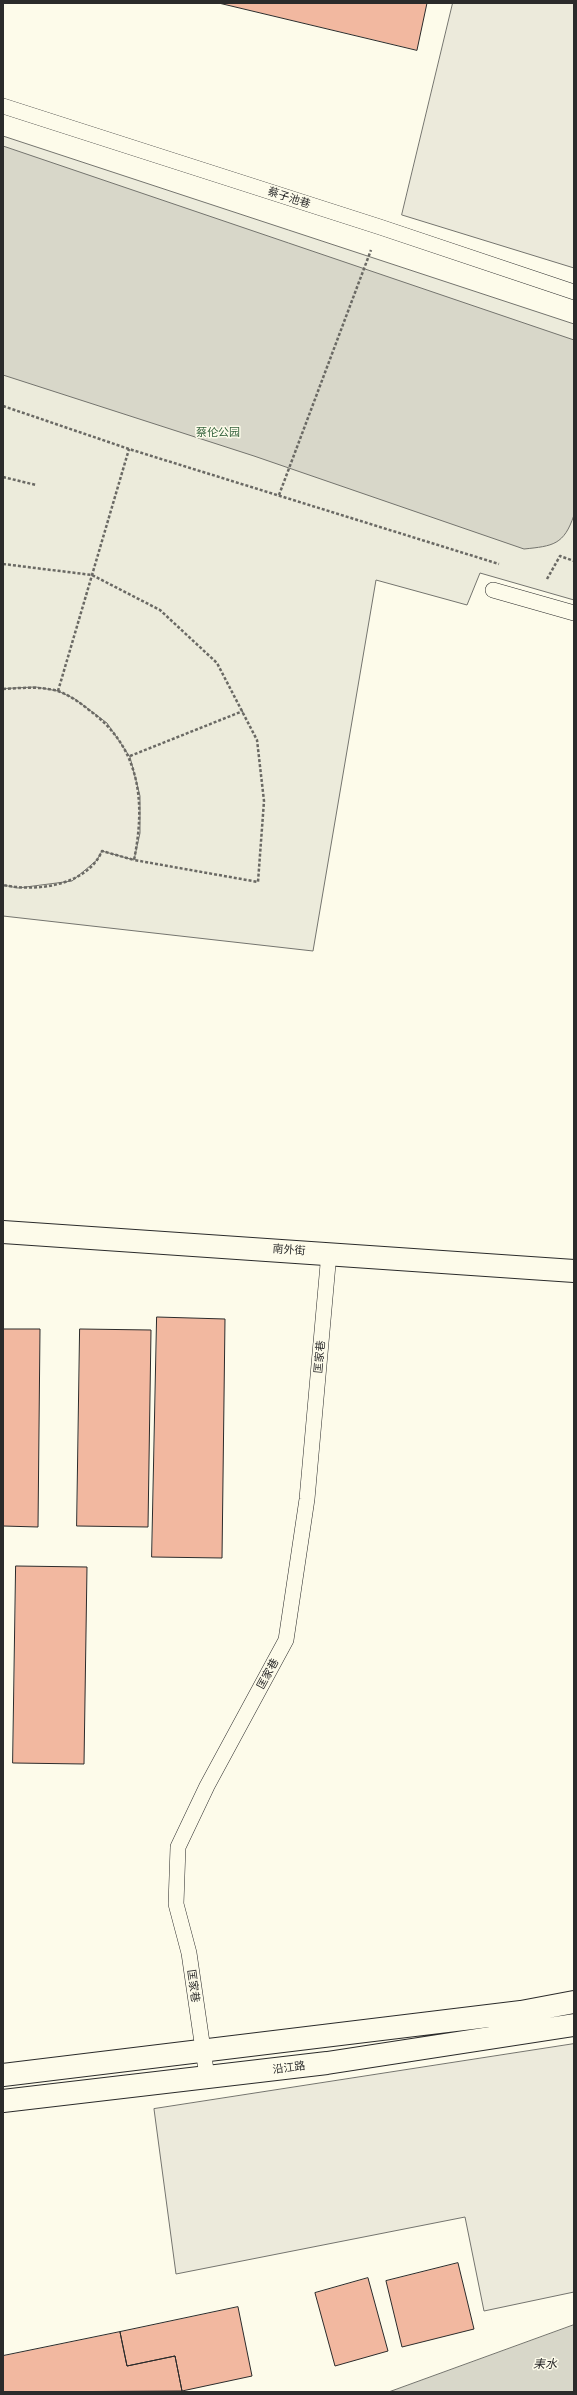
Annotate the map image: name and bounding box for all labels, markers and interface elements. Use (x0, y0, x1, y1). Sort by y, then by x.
street label: 蔡子池巷 (266, 185, 312, 211)
park label: 蔡伦公园 (196, 426, 240, 440)
street label: 南外街 (272, 1242, 306, 1258)
street label: 匡家巷 (312, 1340, 328, 1374)
street label: 匡家巷 (254, 1656, 282, 1692)
street label: 匡家巷 (184, 1969, 202, 2003)
street label: 沿江路 (272, 2059, 306, 2077)
water label: 耒水 (533, 2357, 557, 2371)

